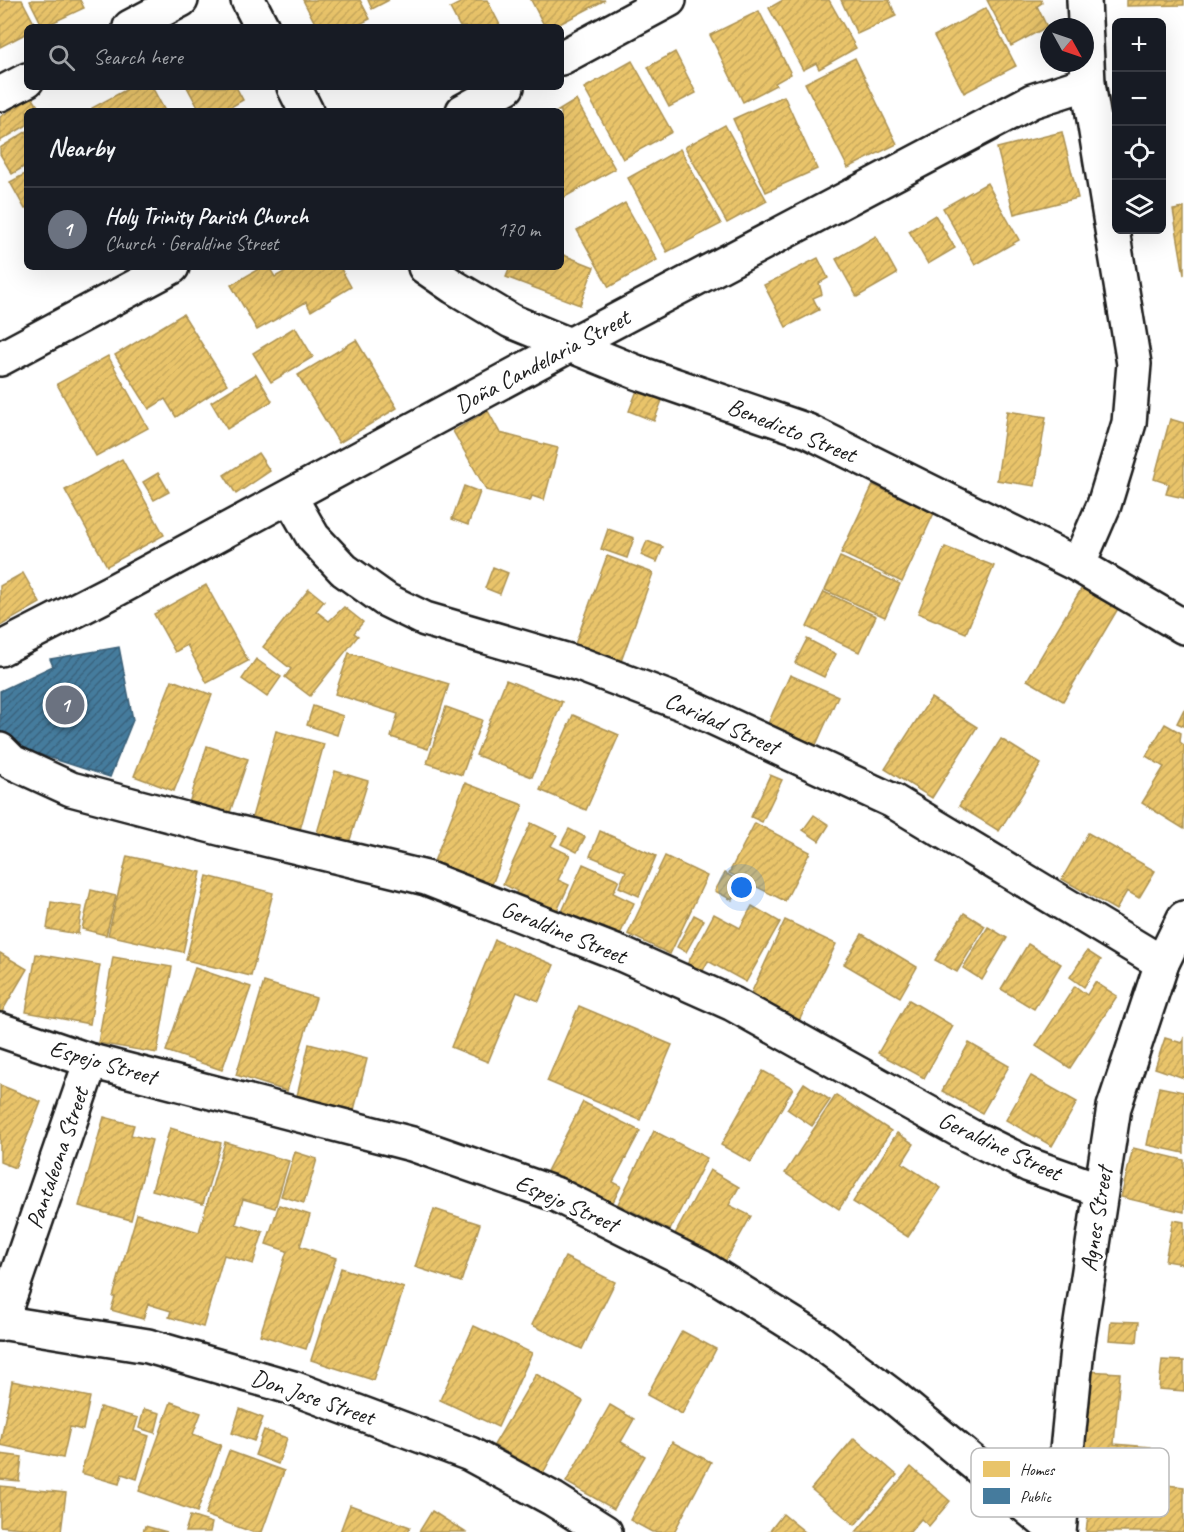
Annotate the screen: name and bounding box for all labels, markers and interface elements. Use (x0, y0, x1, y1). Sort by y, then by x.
north arrow (1040, 18, 1094, 72)
map controls (1112, 18, 1166, 234)
button: + (1112, 18, 1166, 72)
search box (24, 24, 564, 90)
icon: search (45, 41, 78, 74)
text: Search here (93, 43, 183, 71)
button: − (1112, 72, 1166, 126)
button: locate (1112, 126, 1166, 180)
text: Nearby (48, 131, 113, 164)
button: layers (1112, 180, 1166, 234)
text: Holy Trinity Parish Church (105, 203, 308, 231)
text: 1 (63, 217, 72, 242)
text: 170 m (497, 217, 540, 242)
text: Church · Geraldine Street (105, 231, 278, 256)
street label: Doña Candelaria Street (449, 301, 636, 420)
street label: Benedicto Street (723, 391, 862, 470)
pin: 1 (46, 682, 84, 728)
street label: Caridad Street (660, 685, 786, 763)
your location (727, 873, 756, 902)
street label: Geraldine Street (497, 893, 633, 971)
street label: Espejo Street (46, 1033, 163, 1092)
street label: Pantaleona Street (19, 1081, 96, 1233)
street label: Geraldine Street (934, 1105, 1068, 1188)
street label: Agnes Street (1073, 1162, 1120, 1273)
street label: Espejo Street (511, 1167, 626, 1240)
street label: Don Jose Street (248, 1362, 380, 1433)
legend (971, 1448, 1169, 1517)
text: Homes (1020, 1460, 1056, 1480)
text: Public (1020, 1487, 1052, 1507)

